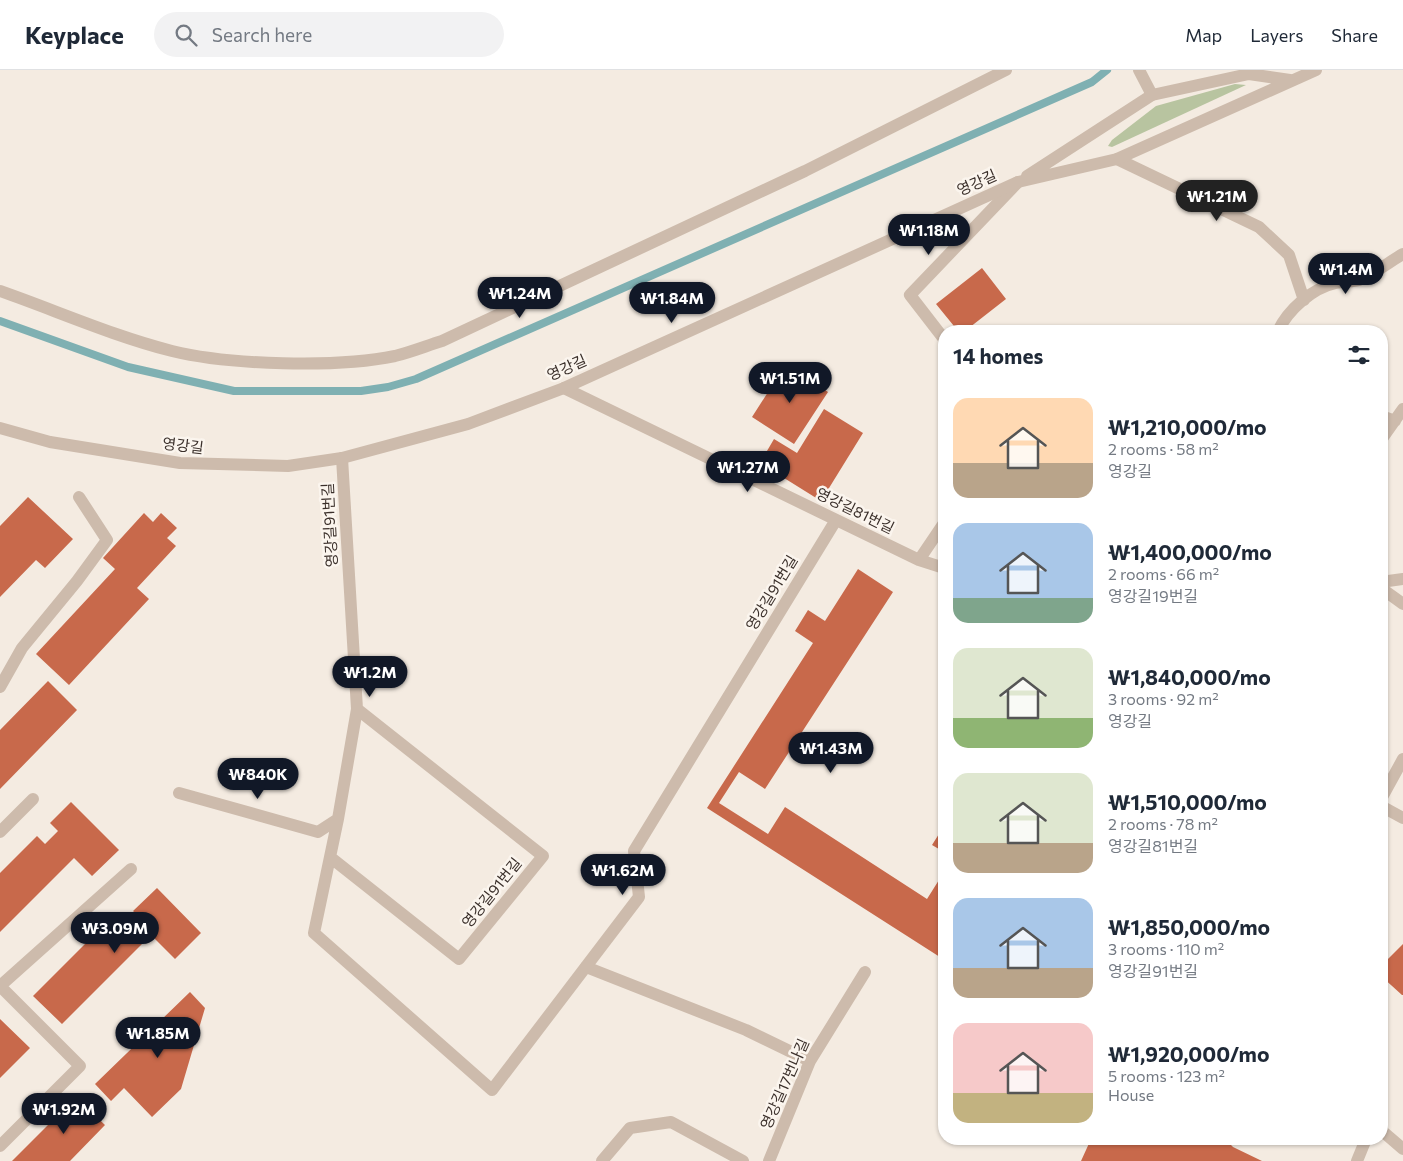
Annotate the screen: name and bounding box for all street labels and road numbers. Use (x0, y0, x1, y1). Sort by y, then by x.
street label: 영강길 (954, 165, 999, 199)
street label: 영강길 (544, 350, 589, 384)
street label: 영강길 (161, 434, 205, 456)
street label: 영강길91번길 (318, 482, 340, 568)
street label: 영강길81번길 (814, 483, 897, 537)
street label: 영강길91번길 (742, 552, 801, 633)
street label: 영강길91번길 (458, 854, 525, 931)
street label: 영강길17번나길 (756, 1036, 812, 1132)

